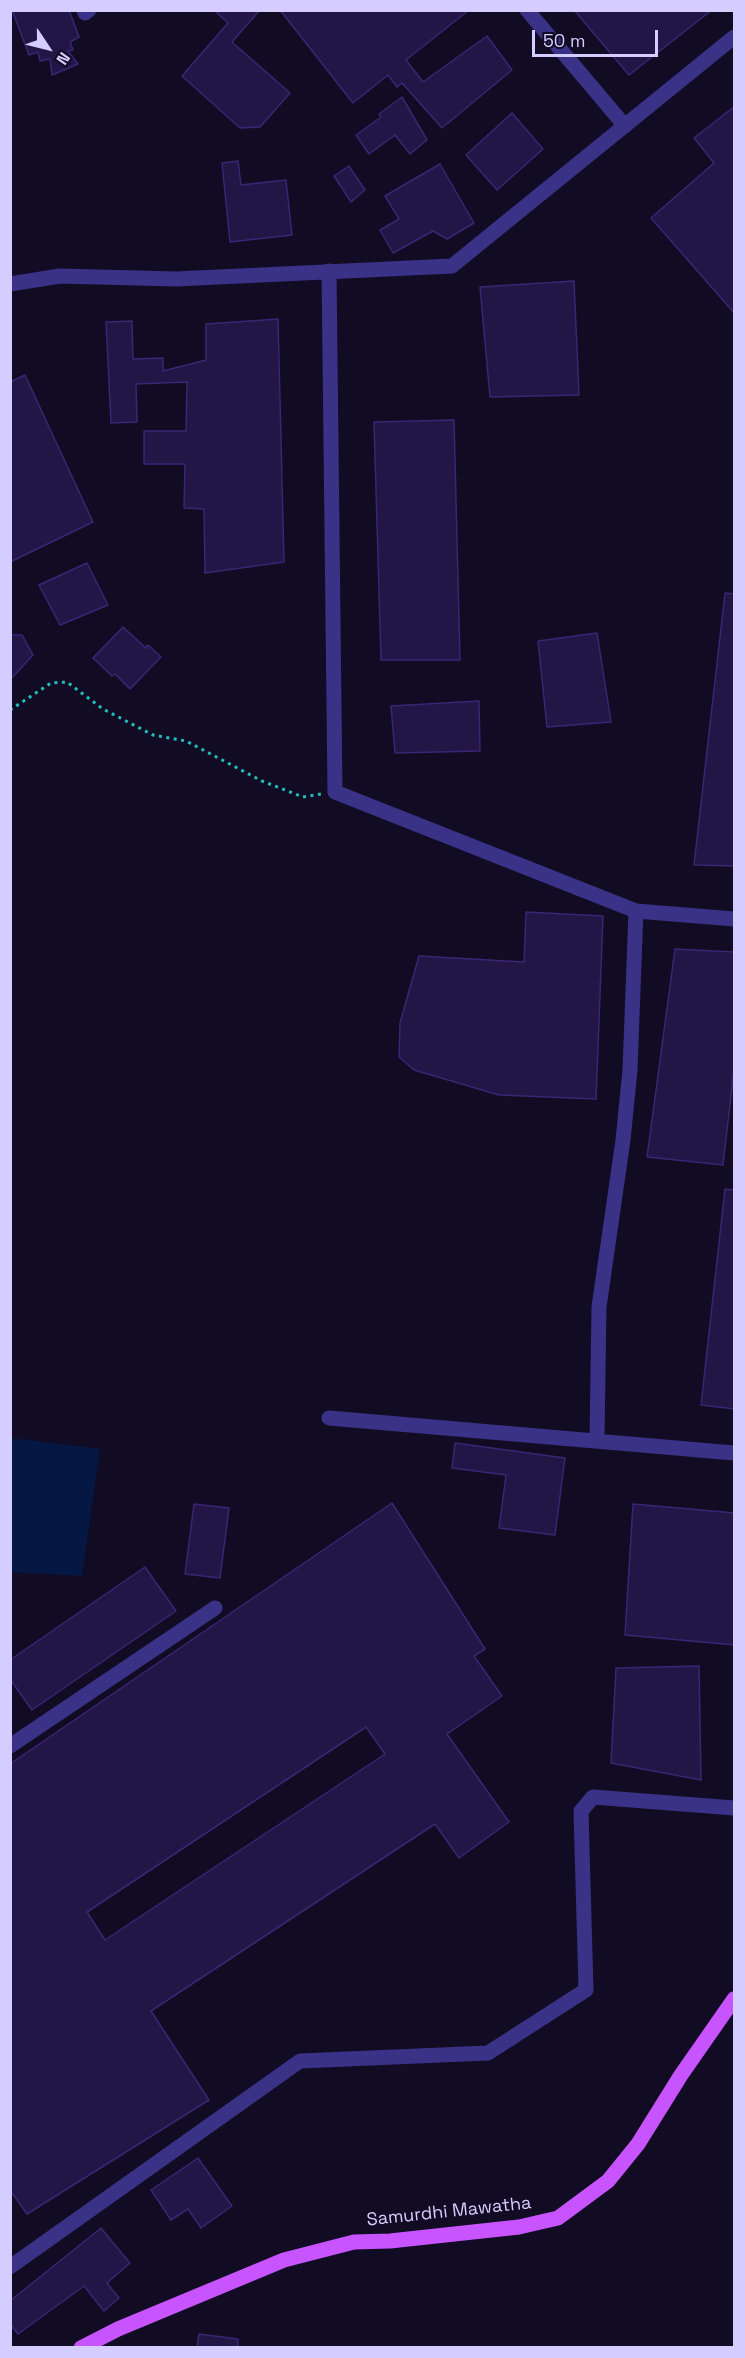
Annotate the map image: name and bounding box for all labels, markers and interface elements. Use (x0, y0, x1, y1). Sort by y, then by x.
north arrow (18, 18, 78, 78)
scale bar (535, 18, 661, 56)
text: 50 m (543, 29, 585, 52)
text: N (51, 48, 75, 69)
street label: Samurdhi Mawatha (366, 2193, 532, 2231)

